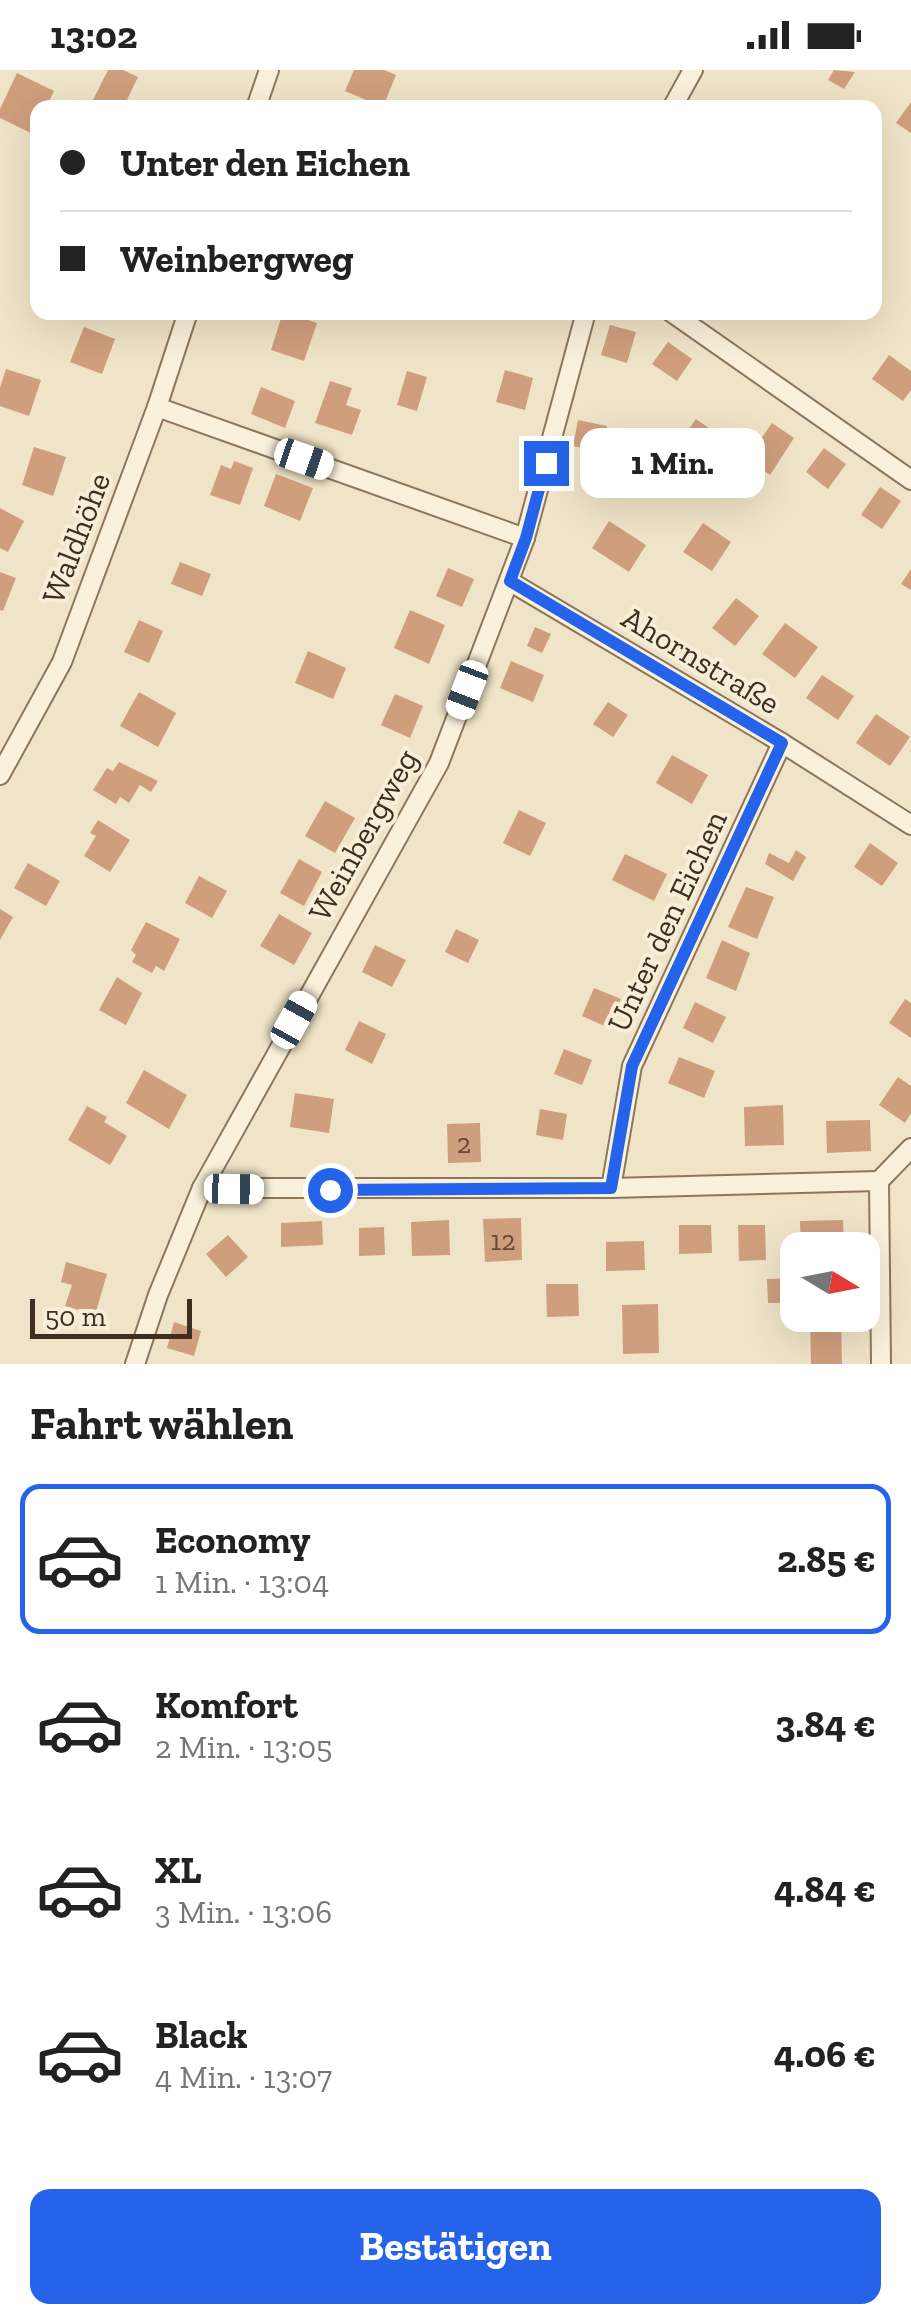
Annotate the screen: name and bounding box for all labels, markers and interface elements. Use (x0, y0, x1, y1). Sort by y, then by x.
text: 13:02 (50, 12, 137, 58)
text: Unter den Eichen (120, 140, 410, 186)
text: Weinbergweg (120, 236, 354, 282)
callout: 1 Min. (581, 428, 766, 498)
car (271, 435, 337, 483)
route end (524, 441, 569, 486)
text: 1 Min. (631, 444, 714, 482)
street label: Waldhöhe (34, 467, 118, 609)
street label: Ahornstraße (615, 598, 787, 722)
car (442, 657, 492, 723)
street label: Weinbergweg (300, 742, 426, 928)
street label: Unter den Eichen (599, 804, 735, 1038)
car (266, 986, 322, 1054)
house number: 2 (457, 1127, 471, 1160)
route start (308, 1168, 353, 1213)
car (204, 1173, 264, 1205)
house number: 12 (490, 1224, 516, 1257)
north arrow (780, 1232, 880, 1332)
map controls (780, 1232, 880, 1332)
scale bar (30, 1294, 192, 1338)
text: 50 m (45, 1300, 106, 1333)
text: Fahrt wählen (30, 1397, 293, 1451)
icon: car (35, 1514, 125, 1604)
text: Economy (155, 1517, 310, 1563)
text: 2.85 € (777, 1536, 876, 1582)
text: 1 Min. · 13:04 (155, 1563, 329, 1601)
icon: car (35, 1679, 125, 1769)
text: Komfort (155, 1682, 298, 1728)
text: 3.84 € (775, 1701, 876, 1747)
text: 2 Min. · 13:05 (155, 1728, 333, 1766)
icon: car (35, 1844, 125, 1934)
text: XL (155, 1847, 202, 1893)
text: 4.84 € (774, 1866, 876, 1912)
text: 3 Min. · 13:06 (155, 1893, 332, 1931)
icon: car (35, 2009, 125, 2099)
text: Black (155, 2012, 248, 2058)
text: 4.06 € (774, 2031, 876, 2077)
text: 4 Min. · 13:07 (155, 2058, 332, 2096)
button: Bestätigen (30, 2189, 881, 2304)

